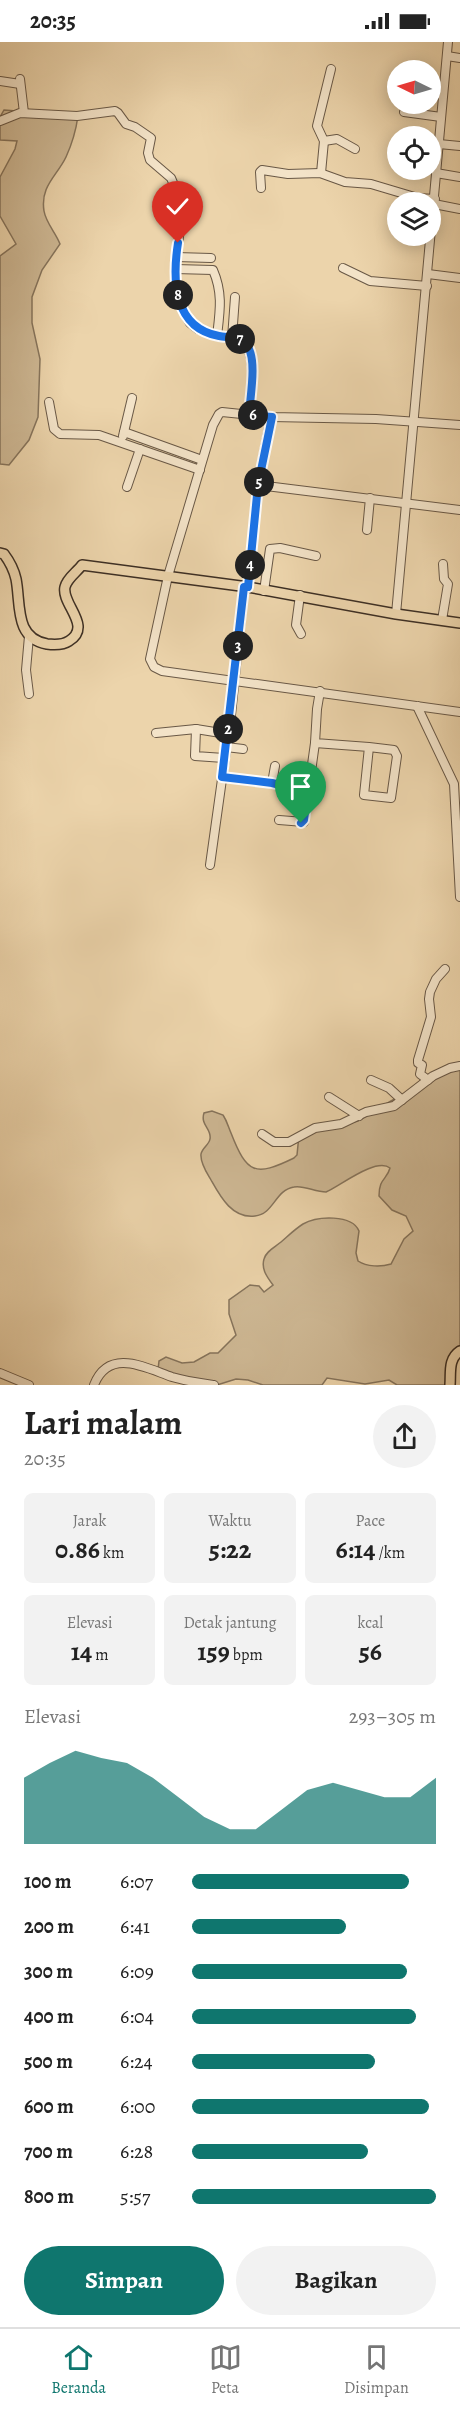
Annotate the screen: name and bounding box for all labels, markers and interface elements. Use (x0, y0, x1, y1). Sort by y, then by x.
text: 20:35 (30, 6, 76, 36)
north arrow (387, 60, 441, 114)
map controls (387, 60, 441, 246)
button: locate (387, 126, 441, 180)
pin (152, 181, 203, 243)
icon: check (161, 190, 194, 223)
button: layers (387, 192, 441, 246)
pin: 8 (163, 280, 193, 310)
text: 8 (174, 284, 182, 306)
pin: 7 (225, 324, 255, 354)
text: 7 (237, 328, 243, 350)
pin: 6 (238, 400, 268, 430)
text: 6 (249, 404, 257, 426)
pin: 5 (244, 467, 274, 497)
text: 5 (256, 471, 262, 493)
pin: 4 (235, 550, 265, 580)
text: 4 (246, 554, 254, 576)
pin: 3 (223, 631, 253, 661)
text: 3 (235, 635, 241, 657)
pin: 2 (213, 714, 243, 744)
text: 2 (224, 718, 232, 740)
pin (275, 761, 326, 823)
icon: arrive (284, 770, 317, 803)
text: Lari malam (24, 1400, 182, 1445)
button: share (373, 1405, 436, 1468)
text: 20:35 (24, 1445, 66, 1472)
text: Jarak (73, 1510, 106, 1532)
text: Waktu (209, 1510, 251, 1532)
text: Pace (355, 1510, 385, 1532)
text: 0.86 (55, 1532, 100, 1567)
text: 5:22 (209, 1532, 251, 1567)
text: 6:14 (336, 1532, 375, 1567)
text: km (100, 1542, 124, 1564)
text: /km (375, 1542, 405, 1564)
text: Elevasi (67, 1612, 113, 1634)
text: Detak jantung (183, 1612, 277, 1634)
text: kcal (358, 1612, 383, 1634)
text: 14 (71, 1634, 92, 1669)
text: 159 (197, 1634, 230, 1669)
text: 56 (359, 1634, 382, 1669)
text: m (92, 1644, 109, 1666)
text: bpm (230, 1644, 263, 1666)
text: Elevasi (24, 1703, 81, 1730)
text: 293–305 m (349, 1703, 436, 1730)
text: 100 m (24, 1868, 72, 1895)
text: 6:07 (120, 1868, 153, 1895)
text: 200 m (24, 1913, 74, 1940)
text: 6:41 (120, 1913, 150, 1940)
text: 300 m (24, 1958, 73, 1985)
text: 6:09 (120, 1958, 154, 1985)
text: 400 m (24, 2003, 74, 2030)
text: 6:04 (120, 2003, 154, 2030)
text: 500 m (24, 2048, 73, 2075)
text: 6:24 (120, 2048, 153, 2075)
text: 600 m (24, 2093, 74, 2120)
text: 6:00 (120, 2093, 155, 2120)
text: 700 m (24, 2138, 73, 2165)
text: 6:28 (120, 2138, 153, 2165)
text: 800 m (24, 2183, 74, 2210)
text: 5:57 (120, 2183, 150, 2210)
button: Simpan (24, 2246, 224, 2315)
button: Bagikan (236, 2246, 436, 2315)
tab: Beranda (51, 2341, 106, 2399)
tab: Peta (209, 2341, 242, 2399)
tab: Disimpan (344, 2341, 409, 2399)

